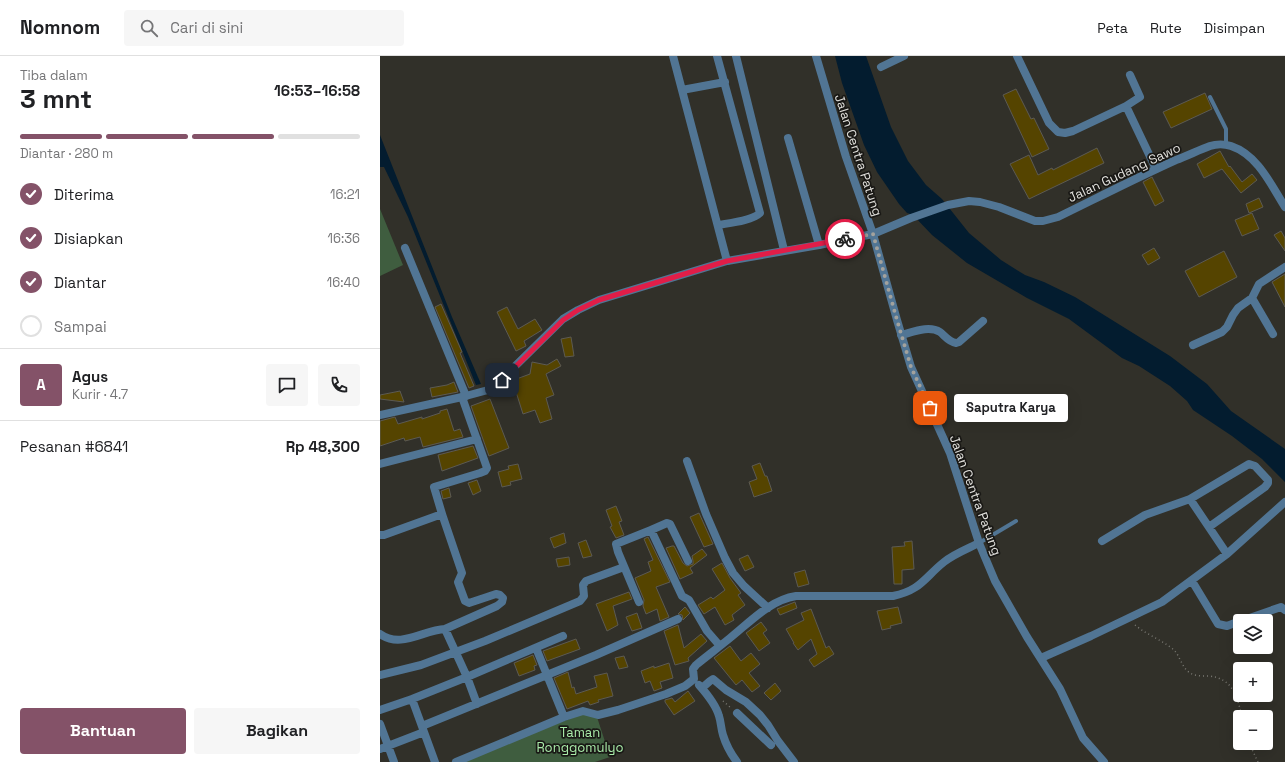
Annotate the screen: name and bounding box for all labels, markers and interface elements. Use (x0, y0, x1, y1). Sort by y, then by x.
search box (124, 10, 404, 46)
text: Nomnom (20, 15, 100, 40)
icon: search (138, 17, 160, 39)
text: Cari di sini (170, 18, 243, 37)
text: Peta (1097, 19, 1128, 37)
text: Rute (1150, 19, 1182, 37)
text: Disimpan (1204, 19, 1265, 37)
text: Tiba dalam (20, 67, 88, 84)
text: 16:53–16:58 (274, 81, 360, 100)
text: 3 mnt (20, 82, 92, 116)
street label: Jalan Centra Patung (831, 92, 886, 218)
street label: Jalan Gudang Sawo (1065, 139, 1183, 206)
text: Diantar · 280 m (20, 145, 113, 162)
icon: check (20, 183, 42, 205)
text: Diterima (54, 185, 114, 204)
text: 16:21 (330, 186, 360, 203)
courier (825, 219, 865, 259)
icon: check (20, 227, 42, 249)
icon: bike (834, 228, 856, 250)
text: Disiapkan (54, 229, 123, 248)
text: 16:36 (328, 230, 360, 247)
icon: check (20, 271, 42, 293)
text: Diantar (54, 273, 106, 292)
text: 16:40 (327, 274, 360, 291)
text: Sampai (54, 317, 107, 336)
pin (485, 363, 519, 397)
button: chat (266, 364, 308, 406)
button: phone (318, 364, 360, 406)
text: Agus (72, 367, 108, 386)
icon: home (491, 369, 513, 391)
text: A (36, 375, 46, 394)
text: Kurir · 4.7 (72, 386, 128, 403)
pin (913, 391, 947, 425)
callout: Saputra Karya (954, 394, 1068, 422)
icon: bag (919, 397, 941, 419)
text: Saputra Karya (966, 399, 1056, 416)
street label: Jalan Centra Patung (946, 433, 1005, 558)
text: Pesanan #6841 (20, 437, 128, 456)
text: Rp 48,300 (286, 437, 360, 456)
map controls (1233, 614, 1273, 750)
button: layers (1233, 614, 1273, 654)
button: + (1233, 662, 1273, 702)
button: Bantuan (20, 708, 186, 754)
button: Bagikan (194, 708, 360, 754)
button: − (1233, 710, 1273, 750)
park label: Taman Ronggomulyo (536, 724, 624, 756)

